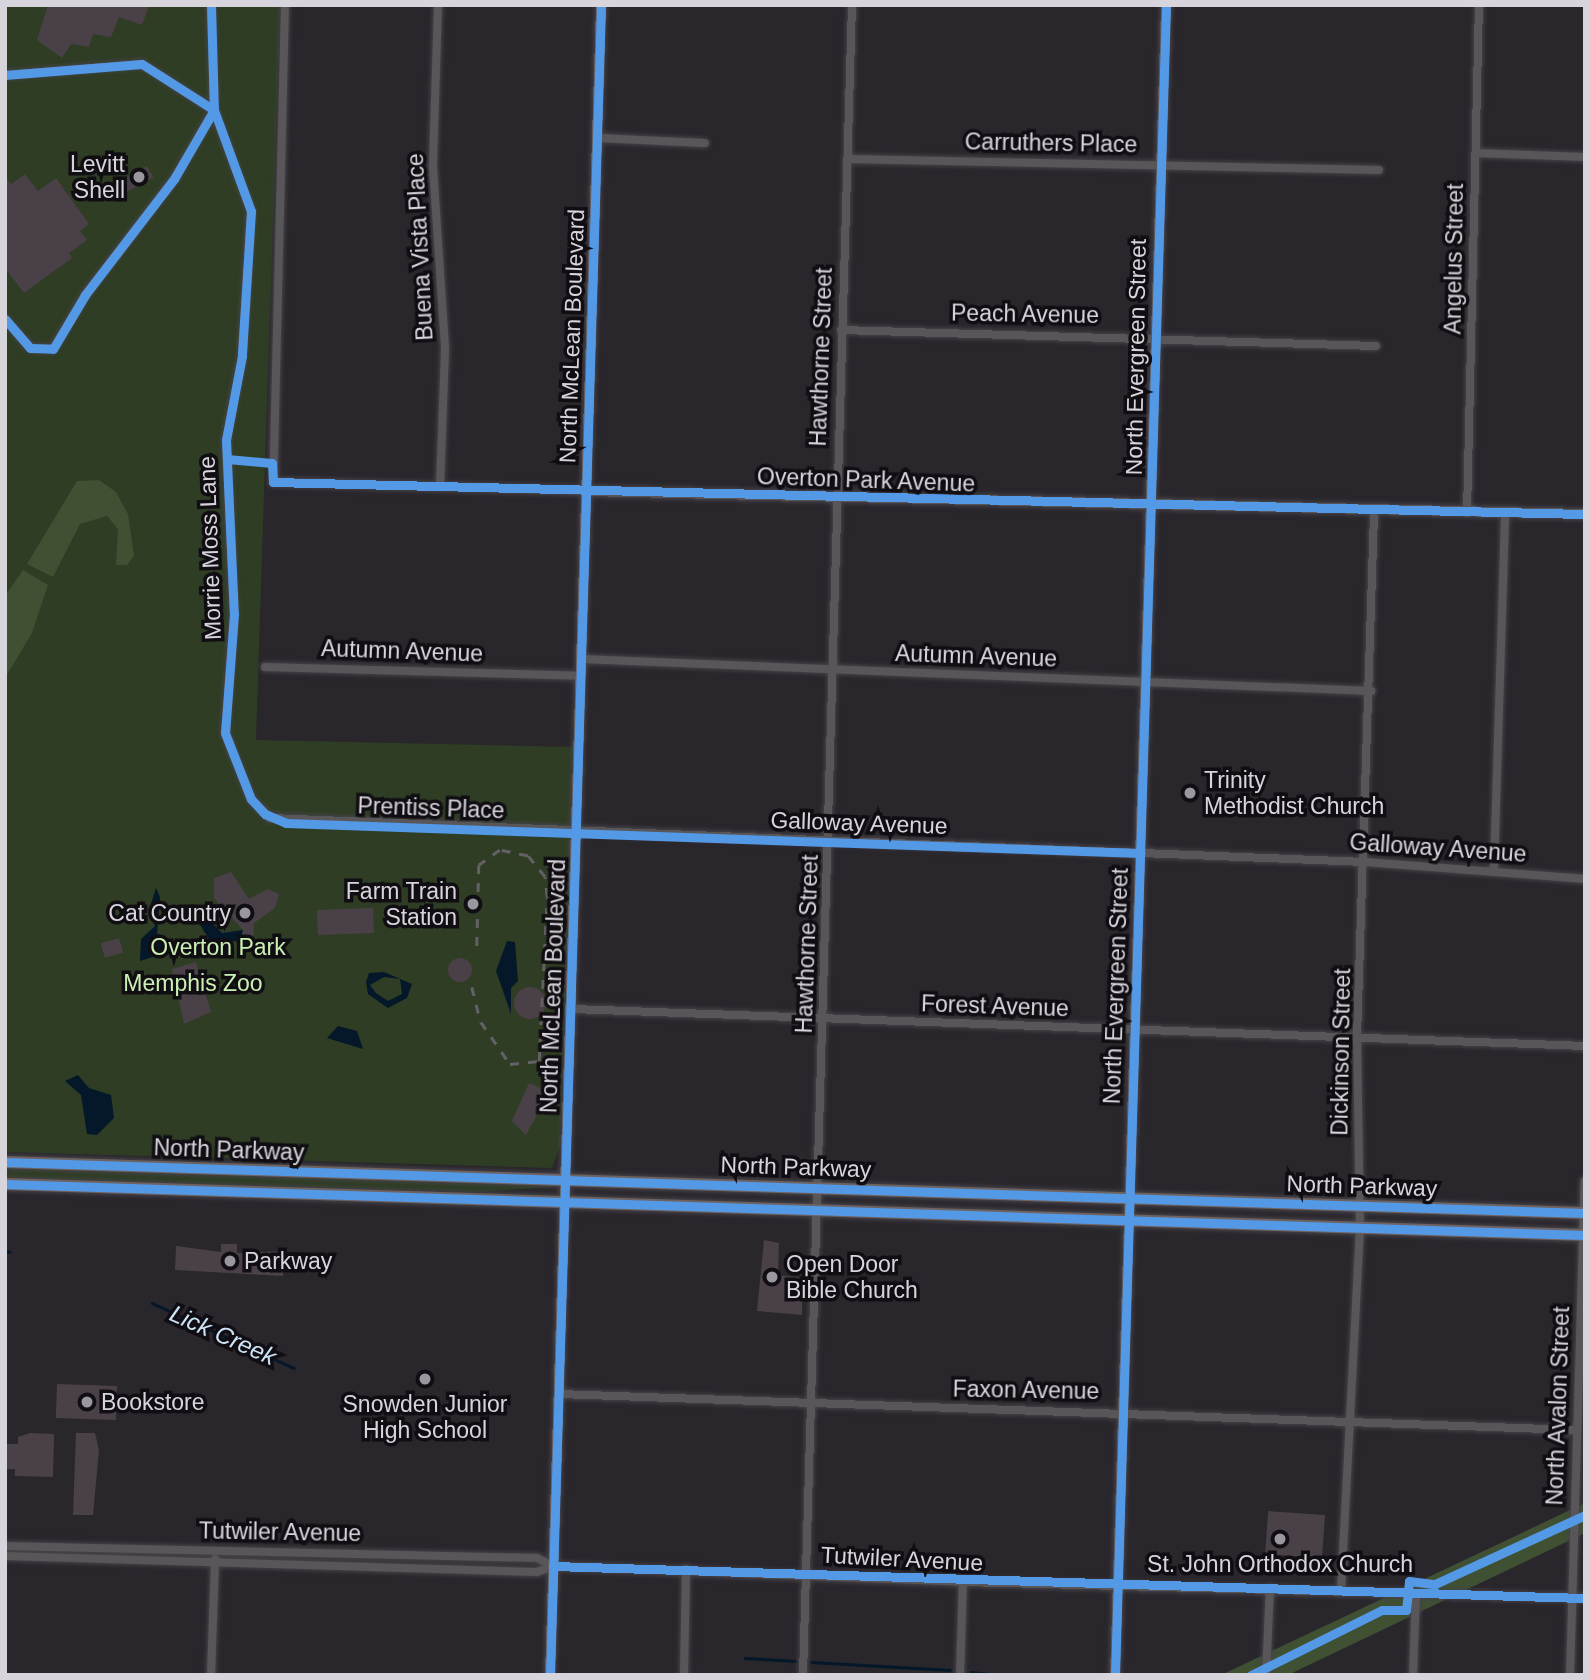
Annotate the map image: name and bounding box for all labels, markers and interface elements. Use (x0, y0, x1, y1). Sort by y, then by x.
street label: Carruthers Place (964, 128, 1138, 158)
place label: Levitt Shell (70, 150, 125, 204)
street label: Buena Vista Place (401, 153, 439, 341)
marker: Levitt Shell (131, 169, 147, 185)
street label: Angelus Street (1439, 183, 1469, 335)
street label: North McLean Boulevard (554, 208, 590, 464)
street label: North Evergreen Street (1120, 239, 1152, 475)
street label: Hawthorne Street (804, 267, 838, 447)
street label: Peach Avenue (950, 299, 1100, 329)
street label: Morrie Moss Lane (193, 456, 227, 640)
street label: Overton Park Avenue (756, 462, 976, 498)
street label: Autumn Avenue (320, 634, 484, 668)
street label: Autumn Avenue (894, 639, 1058, 673)
place label: Trinity Methodist Church (1204, 766, 1384, 820)
marker: Trinity Methodist Church (1182, 785, 1198, 801)
street label: Prentiss Place (357, 792, 505, 824)
street label: Galloway Avenue (769, 806, 949, 840)
street label: Galloway Avenue (1348, 828, 1528, 868)
street label: Hawthorne Street (790, 854, 824, 1034)
street label: North McLean Boulevard (535, 858, 571, 1114)
street label: North Evergreen Street (1098, 867, 1134, 1105)
place label: Farm Train Station (345, 877, 457, 931)
marker: Farm Train Station (463, 894, 483, 914)
place label: Cat Country (108, 899, 231, 927)
marker: Cat Country (237, 905, 253, 921)
park label: Overton Park (150, 933, 286, 961)
street label: Dickinson Street (1326, 968, 1356, 1136)
park label: Memphis Zoo (123, 969, 263, 997)
street label: Forest Avenue (920, 990, 1070, 1022)
street label: North Parkway (153, 1134, 305, 1166)
street label: North Parkway (720, 1151, 872, 1183)
street label: North Parkway (1286, 1170, 1438, 1202)
place label: Parkway (244, 1247, 332, 1275)
place label: Open Door Bible Church (786, 1250, 918, 1304)
marker: Parkway (222, 1253, 238, 1269)
marker: Open Door Bible Church (764, 1269, 780, 1285)
water label: Lick Creek (165, 1299, 281, 1371)
street label: North Avalon Street (1541, 1305, 1575, 1507)
marker: Snowden Junior High School (417, 1371, 433, 1387)
street label: Faxon Avenue (952, 1375, 1100, 1405)
place label: Bookstore (101, 1388, 205, 1416)
place label: Snowden Junior High School (343, 1390, 507, 1444)
marker: Bookstore (79, 1394, 95, 1410)
street label: Tutwiler Avenue (198, 1517, 362, 1547)
marker: St. John Orthodox Church (1272, 1531, 1288, 1547)
street label: Tutwiler Avenue (820, 1541, 984, 1577)
place label: St. John Orthodox Church (1147, 1550, 1413, 1578)

